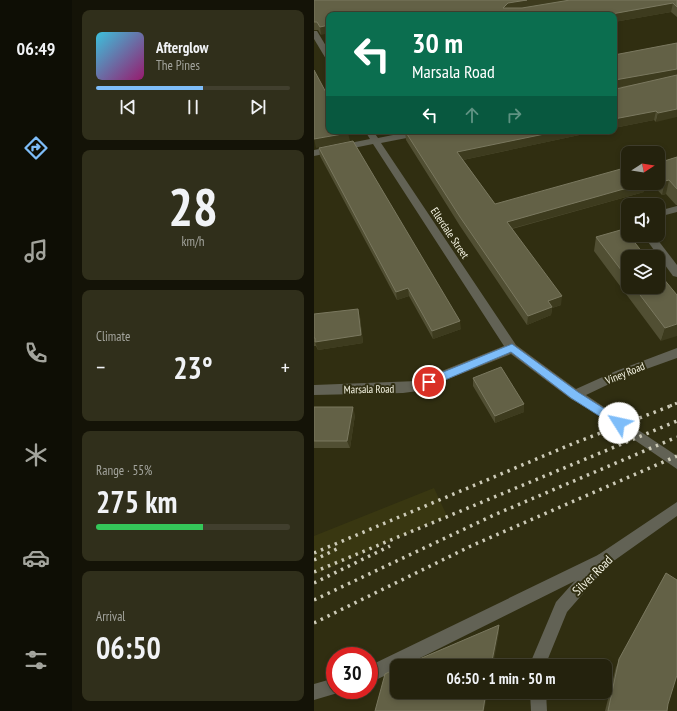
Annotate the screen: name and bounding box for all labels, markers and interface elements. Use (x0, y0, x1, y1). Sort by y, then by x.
text: 30 m (412, 24, 463, 61)
icon: left (346, 28, 398, 80)
text: 06:49 (17, 37, 55, 60)
text: Afterglow (156, 38, 208, 57)
text: The Pines (156, 57, 200, 74)
text: Marsala Road (412, 60, 495, 83)
icon: previous (117, 96, 139, 118)
icon: pause (182, 96, 204, 118)
icon: next (247, 96, 269, 118)
icon: left (419, 104, 441, 126)
icon: ahead (461, 104, 483, 126)
icon: right (503, 104, 525, 126)
icon: directions (22, 134, 50, 162)
north arrow (621, 146, 665, 190)
map controls (621, 146, 665, 294)
text: 28 (168, 173, 218, 240)
button: sound (621, 198, 665, 242)
street label: Ellerdale Street (428, 205, 472, 261)
text: km/h (181, 233, 205, 250)
icon: music (22, 237, 50, 265)
button: layers (621, 250, 665, 294)
text: Climate (96, 328, 130, 345)
icon: phone (22, 339, 50, 367)
text: 23° (173, 348, 213, 387)
text: − (96, 353, 105, 381)
text: + (281, 353, 290, 381)
street label: Viney Road (602, 359, 647, 388)
pin (412, 365, 446, 399)
icon: arrive (418, 371, 440, 393)
street label: Marsala Road (344, 382, 395, 396)
position arrow (598, 402, 640, 444)
icon: climate (22, 441, 50, 469)
text: Range · 55% (96, 462, 152, 479)
text: 275 km (96, 482, 177, 521)
icon: car (22, 544, 50, 572)
street label: Silver Road (569, 552, 616, 599)
text: Arrival (96, 608, 125, 625)
text: 06:50 (96, 628, 161, 667)
icon: filters (22, 646, 50, 674)
speed limit sign: 30 (326, 647, 378, 699)
text: 06:50 · 1 min · 50 m (447, 669, 555, 688)

